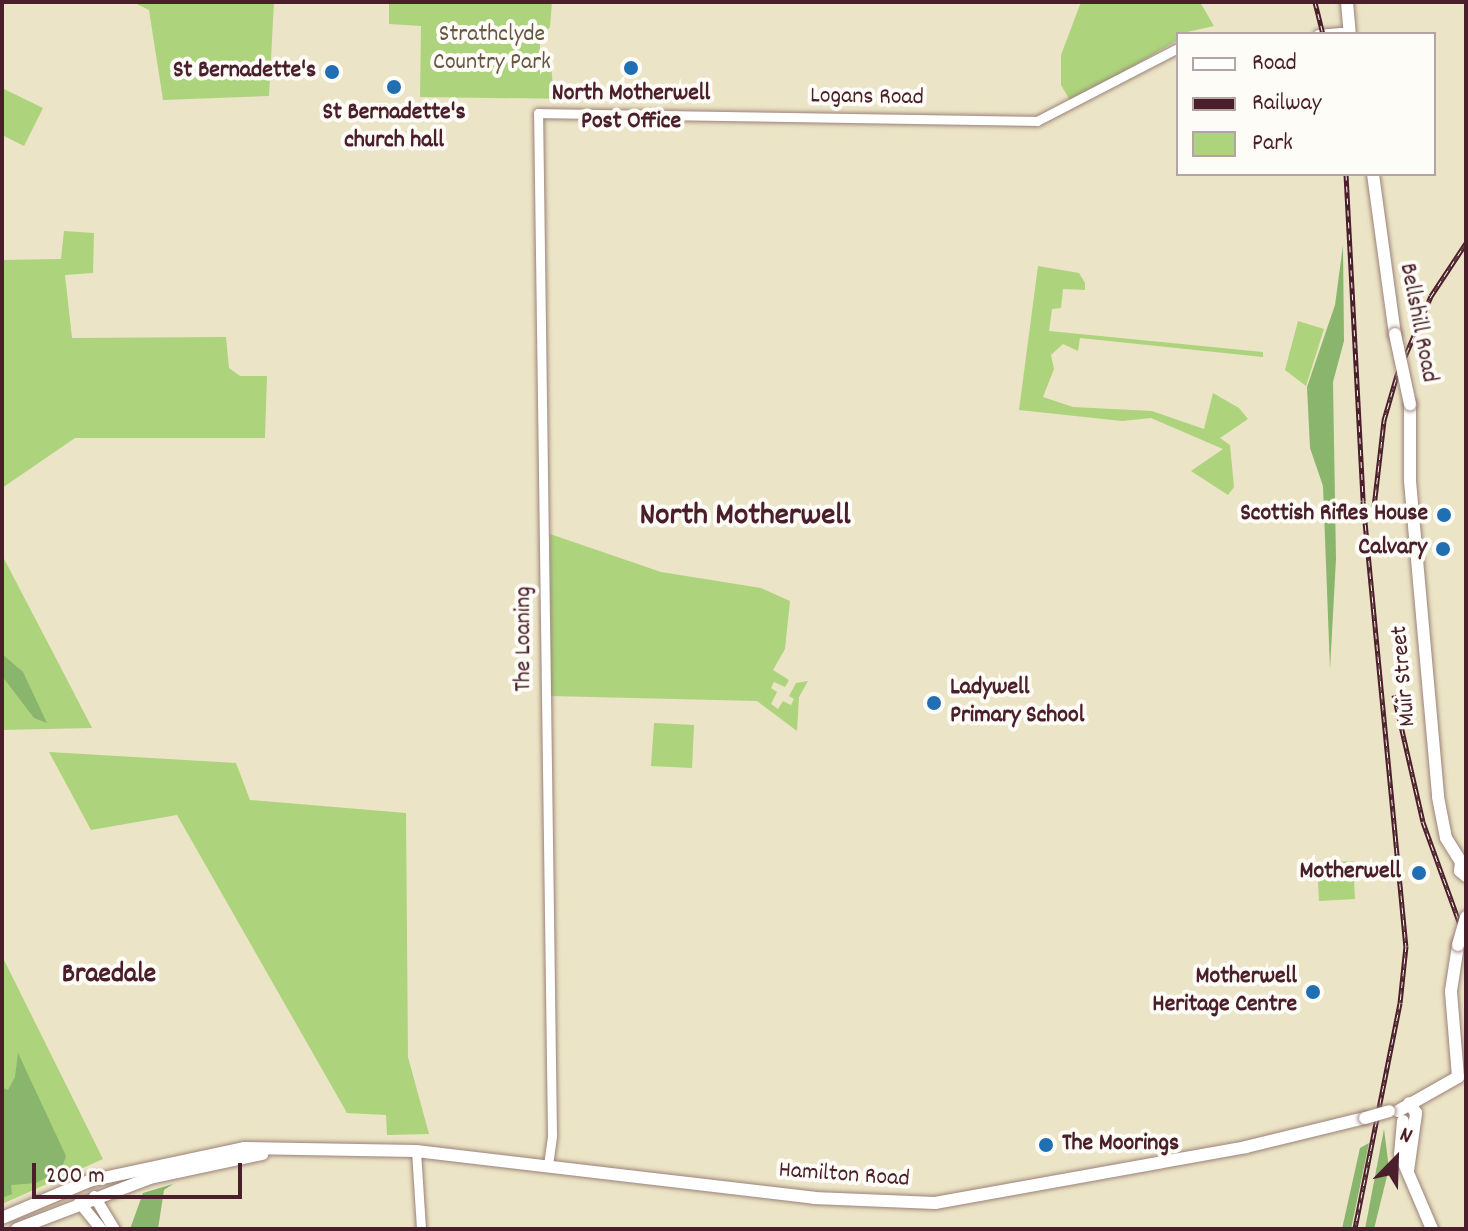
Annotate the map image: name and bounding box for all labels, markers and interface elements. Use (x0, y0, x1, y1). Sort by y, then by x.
park label: Strathclyde Country Park (433, 22, 551, 78)
legend (1176, 32, 1436, 176)
text: Road (1252, 47, 1297, 81)
place label: St Bernadette's (173, 58, 316, 86)
marker: North Motherwell Post Office (622, 59, 640, 77)
marker: St Bernadette's (323, 63, 341, 81)
marker: St Bernadette's church hall (385, 78, 403, 96)
place label: North Motherwell Post Office (552, 81, 710, 137)
street label: Logans Road (810, 83, 924, 113)
text: Railway (1252, 87, 1321, 121)
place label: St Bernadette's church hall (322, 100, 466, 156)
text: Park (1252, 127, 1293, 161)
street label: Bellshill Road (1391, 261, 1443, 385)
district label: North Motherwell (639, 498, 851, 536)
place label: Scottish Rifles House (1240, 501, 1428, 529)
marker: Scottish Rifles House (1435, 506, 1453, 524)
place label: Calvary (1358, 535, 1427, 563)
marker: Calvary (1434, 540, 1452, 558)
street label: The Loaning (511, 586, 539, 692)
street label: Muir Street (1386, 624, 1424, 728)
place label: Ladywell Primary School (950, 675, 1084, 731)
marker: Ladywell Primary School (925, 694, 943, 712)
place label: Motherwell (1300, 859, 1401, 887)
marker: Motherwell (1408, 862, 1430, 884)
district label: Braedale (62, 959, 156, 993)
place label: Motherwell Heritage Centre (1152, 964, 1297, 1020)
marker: Motherwell Heritage Centre (1304, 983, 1322, 1001)
north arrow (1356, 1119, 1436, 1199)
text: N (1395, 1120, 1417, 1153)
place label: The Moorings (1062, 1131, 1179, 1159)
marker: The Moorings (1037, 1136, 1055, 1154)
scale bar (36, 1147, 246, 1197)
street label: Hamilton Road (778, 1157, 910, 1195)
text: 200 m (46, 1160, 105, 1194)

